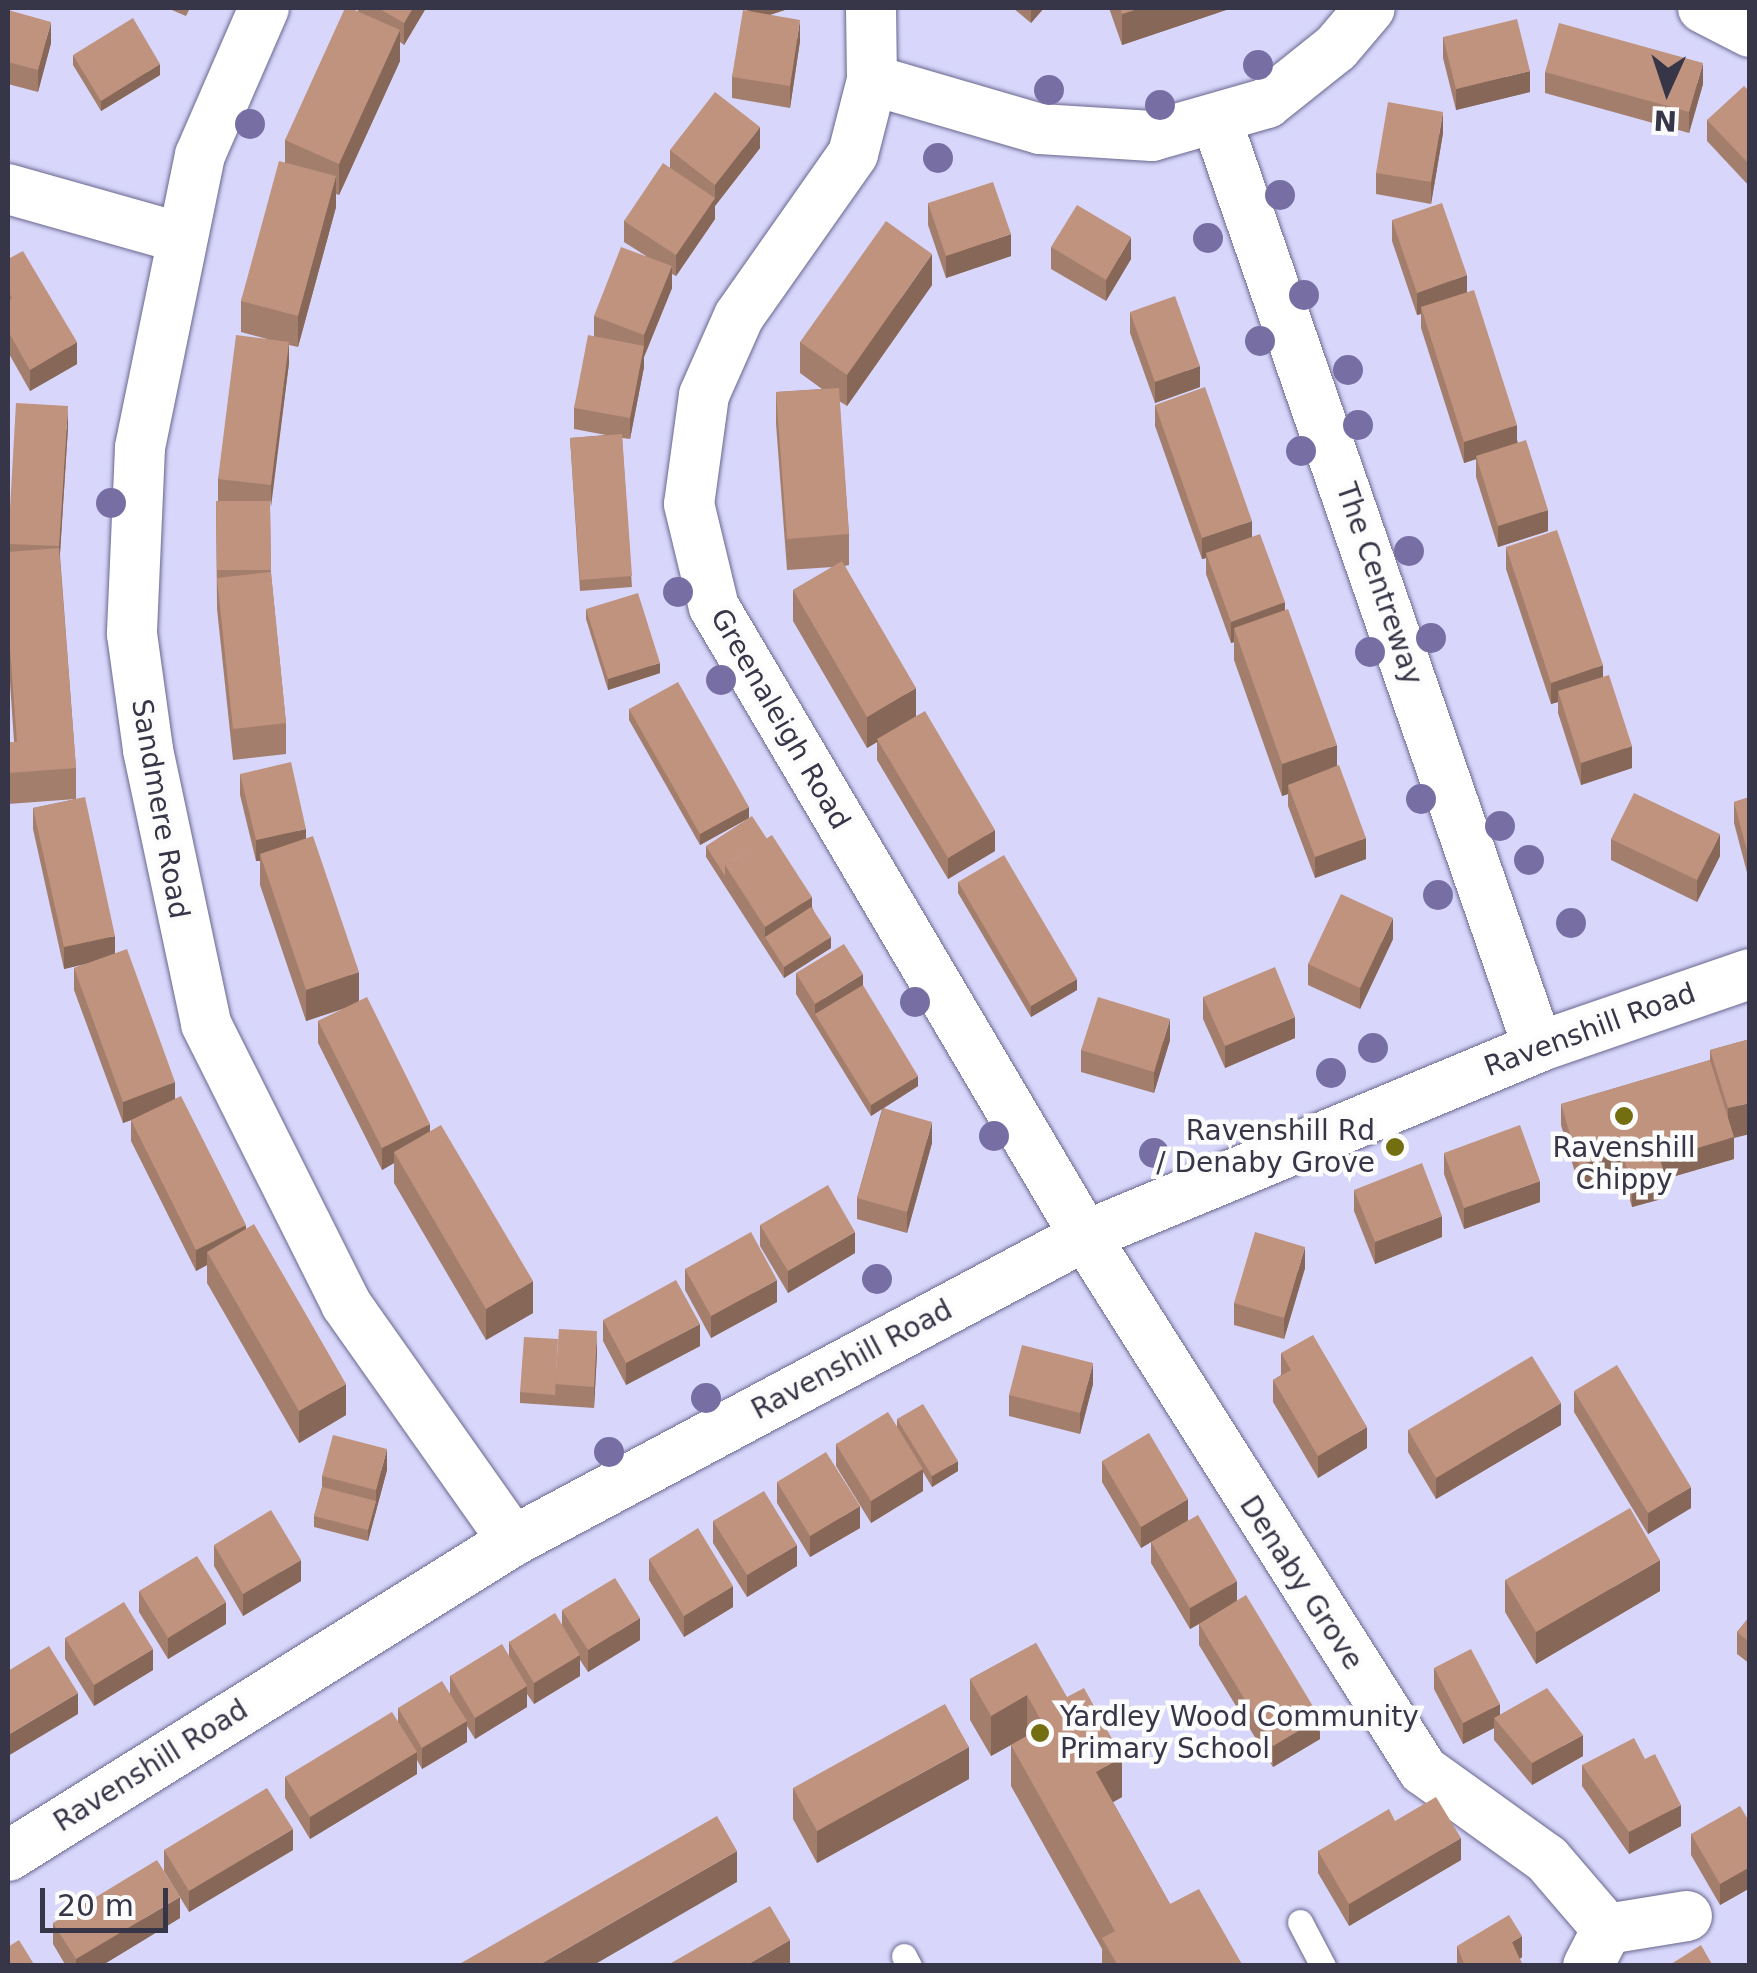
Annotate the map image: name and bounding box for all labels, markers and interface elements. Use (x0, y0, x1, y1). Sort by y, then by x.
north arrow (1617, 40, 1717, 140)
text: N (1653, 103, 1678, 138)
street label: The Centreway (1329, 479, 1429, 689)
street label: Greenaleigh Road (703, 603, 857, 835)
street label: Sandmere Road (124, 697, 196, 921)
street label: Ravenshill Road (1480, 976, 1700, 1084)
marker: Ravenshill Chippy (1613, 1105, 1635, 1127)
place label: Ravenshill Rd / Denaby Grove (1156, 1114, 1375, 1180)
place label: Ravenshill Chippy (1552, 1131, 1696, 1197)
marker: Ravenshill Rd / Denaby Grove (1384, 1136, 1406, 1158)
street label: Ravenshill Road (746, 1293, 958, 1427)
street label: Denaby Grove (1232, 1490, 1370, 1676)
street label: Ravenshill Road (48, 1693, 254, 1839)
place label: Yardley Wood Community Primary School (1060, 1700, 1419, 1766)
marker: Yardley Wood Community Primary School (1029, 1722, 1051, 1744)
scale bar (45, 1868, 172, 1930)
text: 20 m (57, 1888, 134, 1923)

